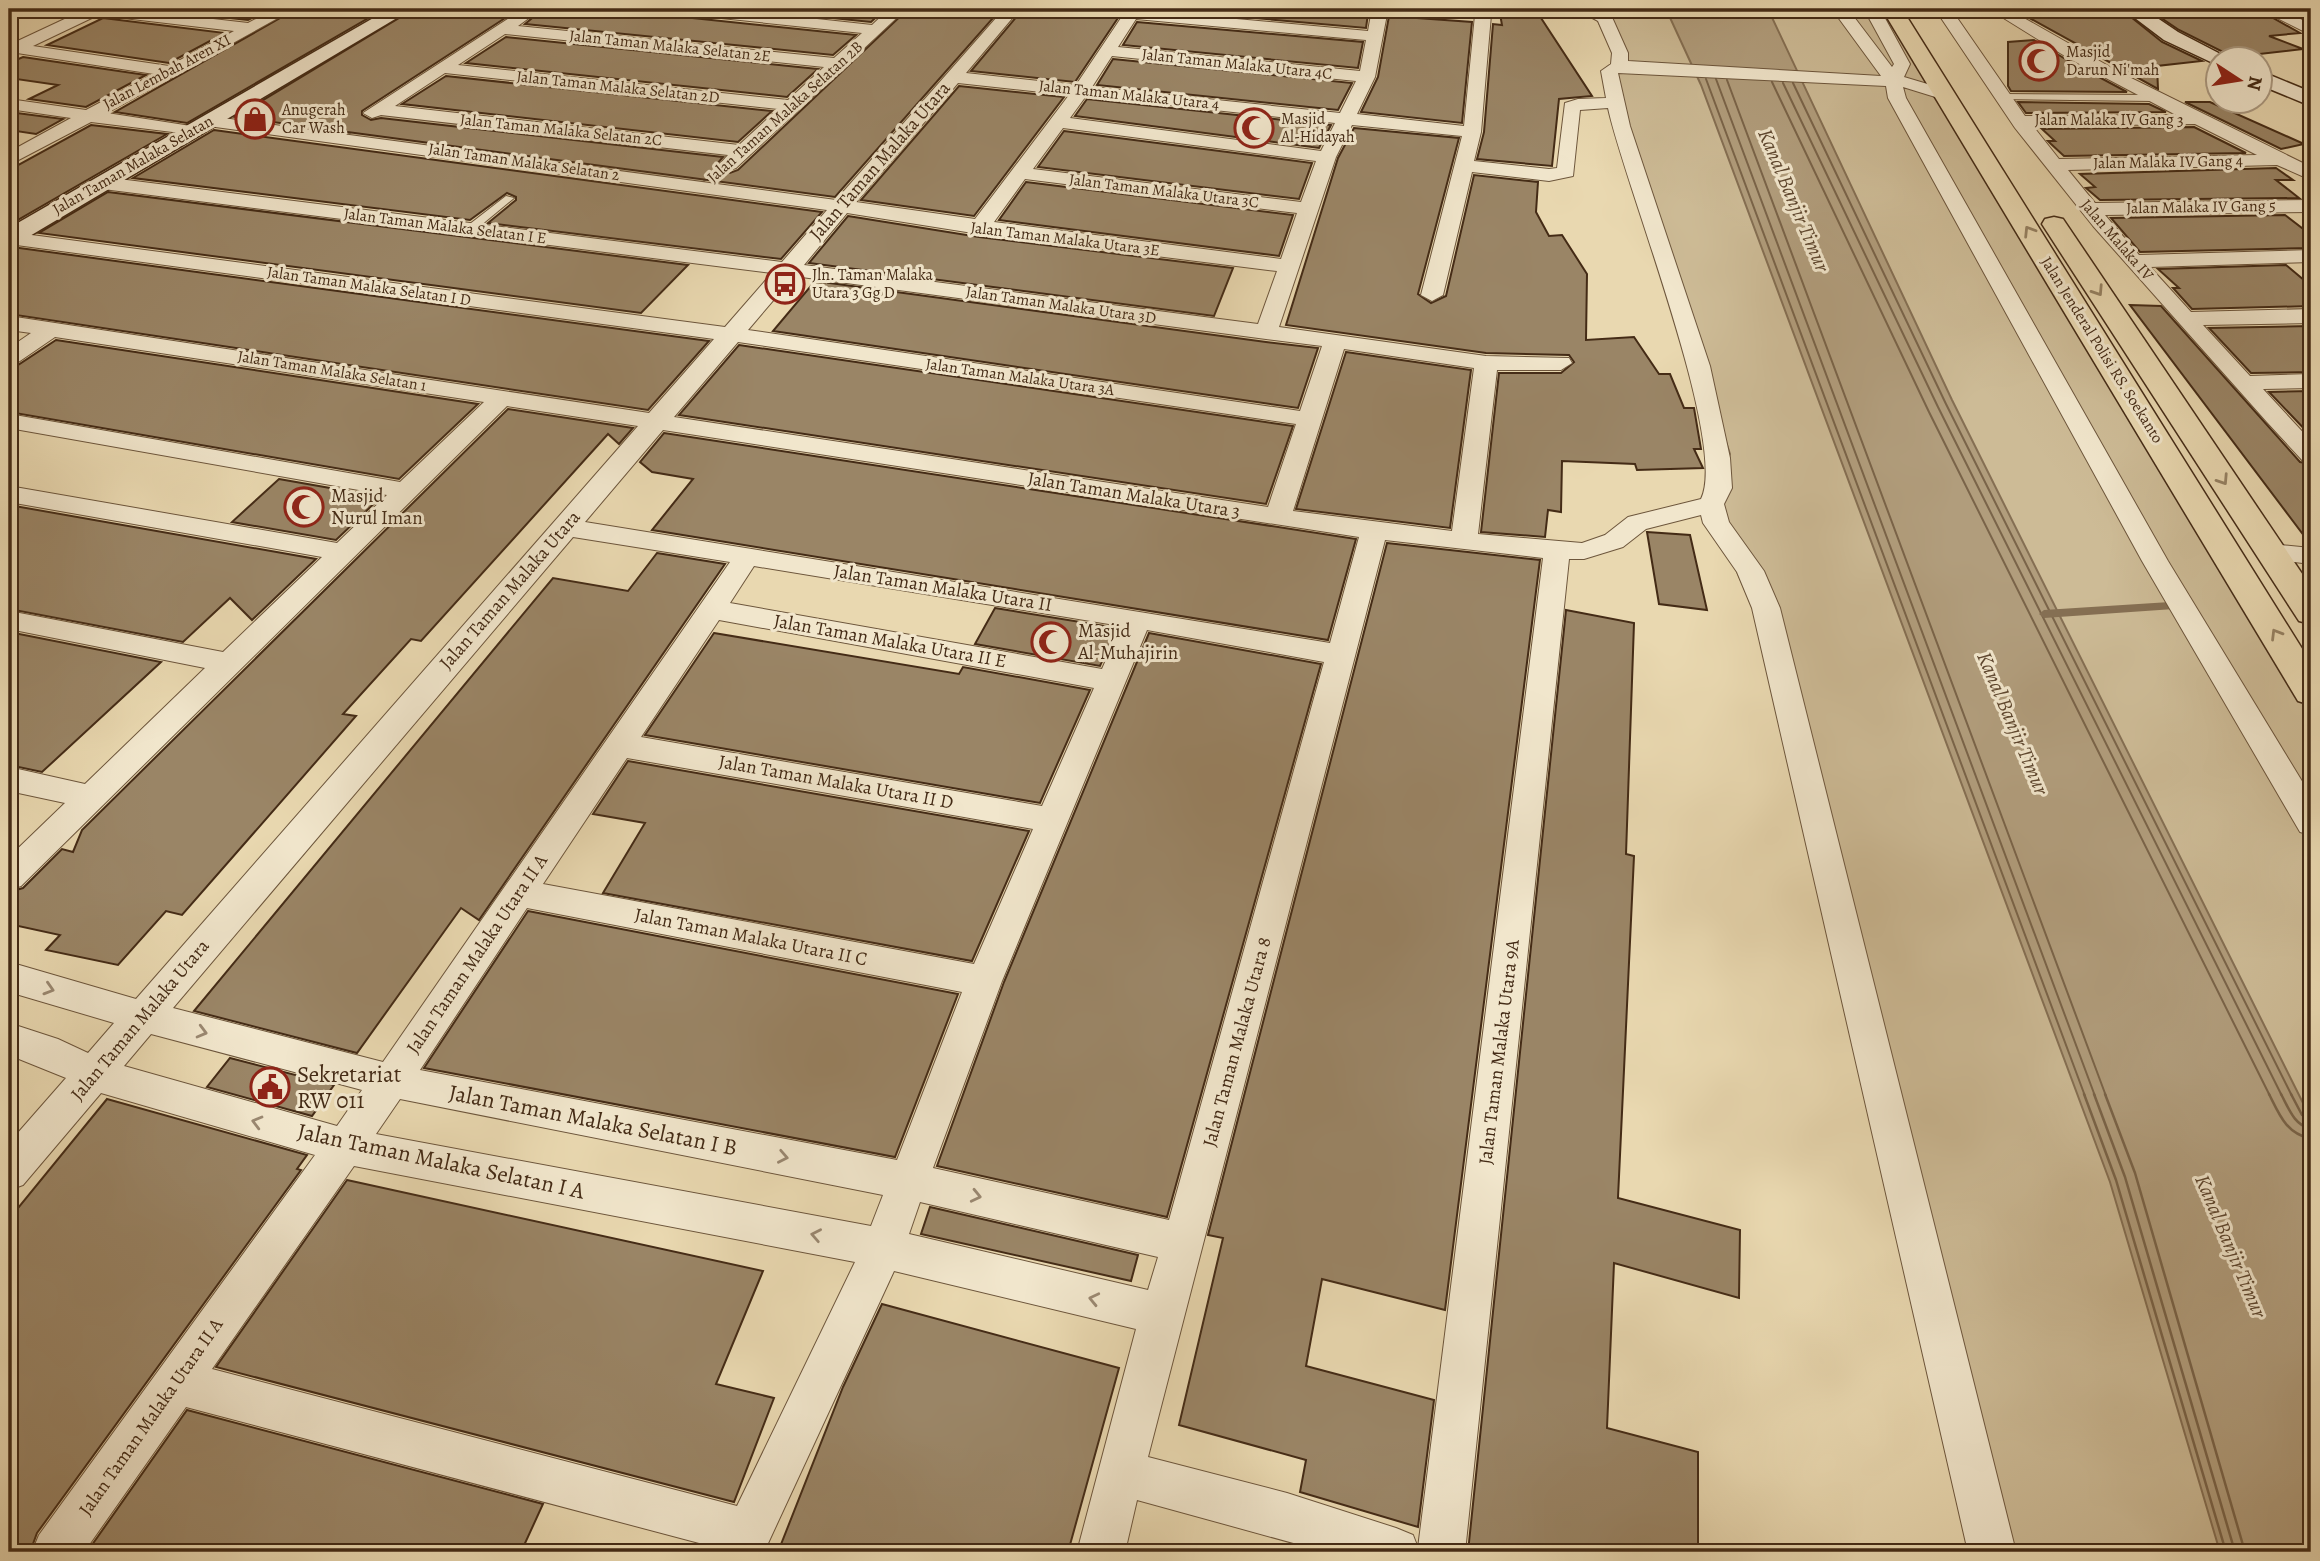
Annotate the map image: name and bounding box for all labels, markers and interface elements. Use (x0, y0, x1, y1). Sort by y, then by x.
street label: Jalan Taman Malaka Selatan 2E (568, 24, 772, 68)
street label: Jalan Lembah Aren XI (99, 29, 235, 115)
street label: Jalan Taman Malaka Selatan 2B (702, 36, 868, 188)
mosque icon: Masjid Darun Ni'mah (2018, 40, 2060, 82)
place label: Masjid Darun Ni'mah (2066, 41, 2160, 81)
street label: Jalan Taman Malaka Utara 4C (1141, 43, 1333, 85)
north arrow (2204, 46, 2274, 116)
street label: Jalan Taman Malaka Selatan 2D (515, 65, 721, 109)
text: N (2240, 74, 2269, 93)
street label: Jalan Taman Malaka Utara 4 (1038, 75, 1220, 115)
street label: Jalan Taman Malaka Utara (804, 76, 957, 246)
shop icon: Anugerah Car Wash (234, 98, 276, 140)
place label: Anugerah Car Wash (281, 99, 346, 139)
mosque icon: Masjid Al-Hidayah (1233, 107, 1275, 149)
street label: Jalan Taman Malaka Selatan 2C (459, 108, 663, 152)
place label: Masjid Al-Hidayah (1280, 108, 1355, 148)
street label: Jalan Malaka IV Gang 3 (2034, 109, 2184, 131)
street label: Jalan Taman Malaka Selatan (49, 110, 218, 220)
water label: Kanal Banjir Timur (1751, 124, 1837, 276)
street label: Jalan Taman Malaka Selatan 2 (427, 138, 621, 186)
street label: Jalan Malaka IV Gang 4 (2093, 150, 2243, 174)
street label: Jalan Taman Malaka Utara 3C (1068, 168, 1260, 214)
street label: Jalan Malaka IV (2075, 194, 2159, 286)
street label: Jalan Malaka IV Gang 5 (2126, 195, 2276, 219)
street label: Jalan Taman Malaka Selatan I E (343, 203, 547, 249)
street label: Jalan Taman Malaka Utara 3E (969, 216, 1161, 262)
one-way arrow (2024, 226, 2037, 239)
street label: Jalan Jenderal Polisi RS. Soekanto (2035, 252, 2169, 448)
street label: Jalan Taman Malaka Selatan I D (266, 261, 472, 311)
bus stop icon: Jln. Taman Malaka Utara 3 Gg D (764, 263, 806, 305)
place label: Jln. Taman Malaka Utara 3 Gg D (812, 264, 934, 304)
street label: Jalan Taman Malaka Utara 3D (964, 281, 1158, 329)
one-way arrow (2089, 283, 2102, 296)
street label: Jalan Taman Malaka Selatan 1 (236, 345, 429, 397)
street label: Jalan Taman Malaka Utara 3A (924, 353, 1116, 401)
street label: Jalan Taman Malaka Utara 3 (1026, 465, 1242, 525)
one-way arrow (2215, 473, 2228, 486)
place label: Masjid Nurul Iman (331, 483, 423, 531)
mosque icon: Masjid Nurul Iman (283, 486, 325, 528)
street label: Jalan Taman Malaka Utara (434, 505, 587, 675)
street label: Jalan Taman Malaka Utara II (832, 558, 1054, 618)
street label: Jalan Taman Malaka Utara II E (772, 608, 1008, 674)
place label: Masjid Al-Muhajirin (1077, 618, 1178, 666)
mosque icon: Masjid Al-Muhajirin (1030, 621, 1072, 663)
one-way arrow (2271, 628, 2284, 641)
water label: Kanal Banjir Timur (1970, 647, 2056, 799)
street label: Jalan Taman Malaka Utara II D (717, 749, 955, 815)
street label: Jalan Taman Malaka Utara II A (400, 848, 554, 1059)
street label: Jalan Taman Malaka Utara II C (633, 902, 869, 972)
street label: Jalan Taman Malaka Utara (65, 934, 215, 1106)
street label: Jalan Taman Malaka Utara 8 (1196, 934, 1278, 1150)
street label: Jalan Taman Malaka Utara 9A (1472, 937, 1526, 1166)
one-way arrow (42, 980, 54, 995)
one-way arrow (196, 1024, 208, 1038)
place label: Sekretariat RW 011 (297, 1059, 402, 1116)
public building icon: Sekretariat RW 011 (249, 1066, 291, 1108)
street label: Jalan Taman Malaka Selatan I B (446, 1077, 740, 1163)
one-way arrow (251, 1115, 263, 1130)
street label: Jalan Taman Malaka Selatan I A (295, 1115, 588, 1207)
one-way arrow (777, 1149, 789, 1164)
water label: Kanal Banjir Timur (2188, 1170, 2274, 1322)
one-way arrow (970, 1188, 982, 1203)
one-way arrow (810, 1229, 822, 1244)
one-way arrow (1088, 1292, 1100, 1307)
street label: Jalan Taman Malaka Utara II A (73, 1312, 230, 1521)

